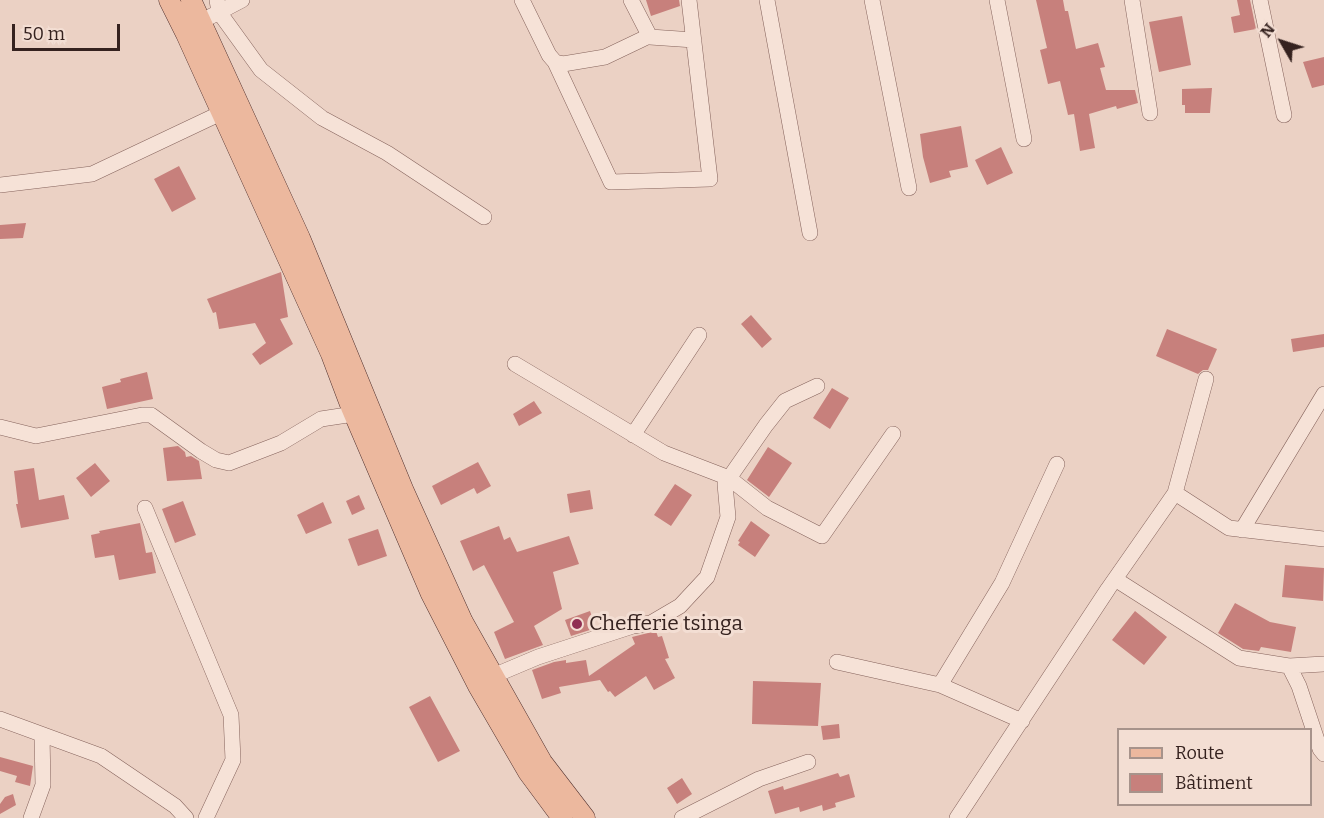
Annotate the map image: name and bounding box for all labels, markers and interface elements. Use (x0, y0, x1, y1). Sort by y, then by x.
scale bar (15, 12, 123, 50)
north arrow (1252, 12, 1312, 72)
text: N (1256, 20, 1279, 41)
text: 50 m (23, 23, 65, 45)
place label: Chefferie tsinga (589, 611, 743, 637)
marker: Chefferie tsinga (570, 617, 584, 631)
legend (1117, 728, 1312, 806)
text: Route (1175, 742, 1224, 764)
text: Bâtiment (1175, 772, 1253, 794)

